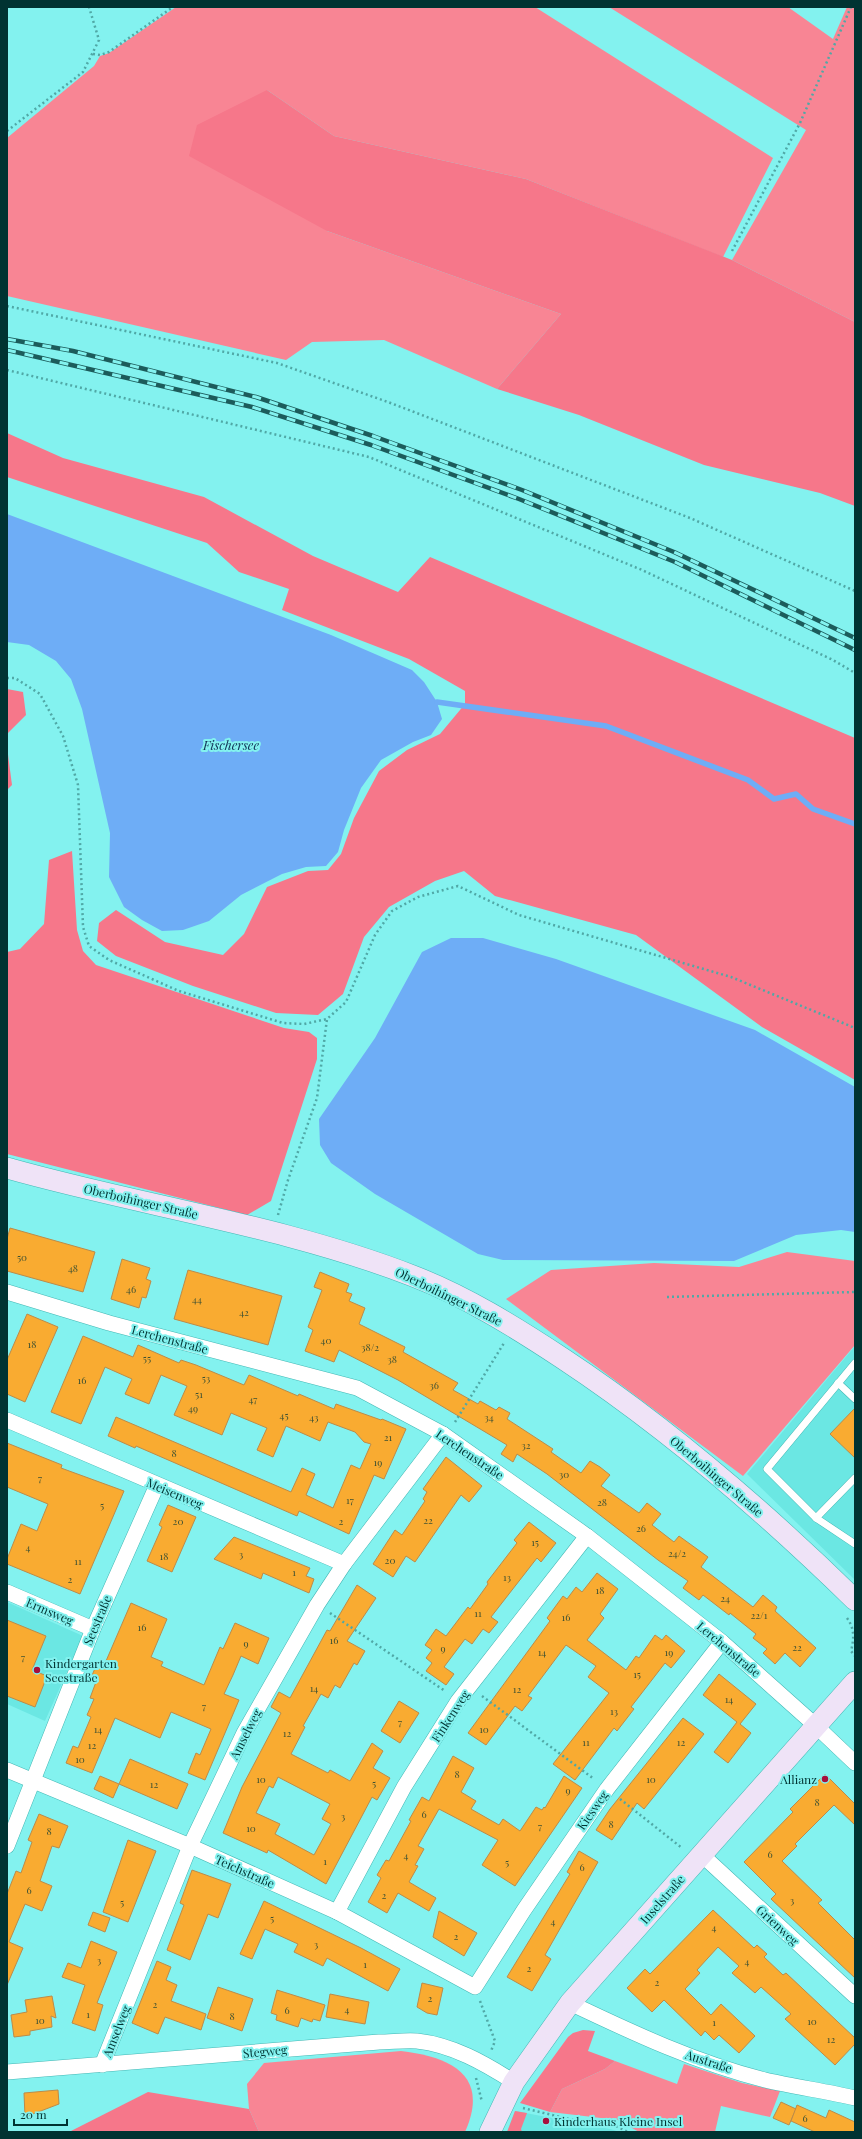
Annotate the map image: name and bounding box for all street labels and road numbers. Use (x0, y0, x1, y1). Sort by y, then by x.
street label: Oberboihinger Straße (82, 1180, 200, 1222)
street label: Oberboihinger Straße (393, 1263, 505, 1329)
street label: Lerchenstraße (130, 1321, 210, 1357)
street label: Lerchenstraße (433, 1425, 507, 1483)
street label: Oberboihinger Straße (667, 1432, 767, 1520)
street label: Meisenweg (144, 1474, 206, 1512)
street label: Seestraße (79, 1593, 115, 1647)
street label: Ermsweg (24, 1594, 77, 1628)
street label: Lerchenstraße (694, 1618, 764, 1680)
street label: Finkenweg (427, 1687, 473, 1745)
street label: Amselweg (225, 1705, 265, 1763)
street label: Kiesweg (573, 1787, 612, 1833)
street label: Teichstraße (213, 1851, 277, 1891)
street label: Inselstraße (636, 1871, 688, 1927)
street label: Grienweg (754, 1901, 803, 1949)
street label: Amselweg (98, 2002, 134, 2060)
street label: Stegweg (242, 2041, 289, 2061)
street label: Austraße (683, 2046, 734, 2076)

